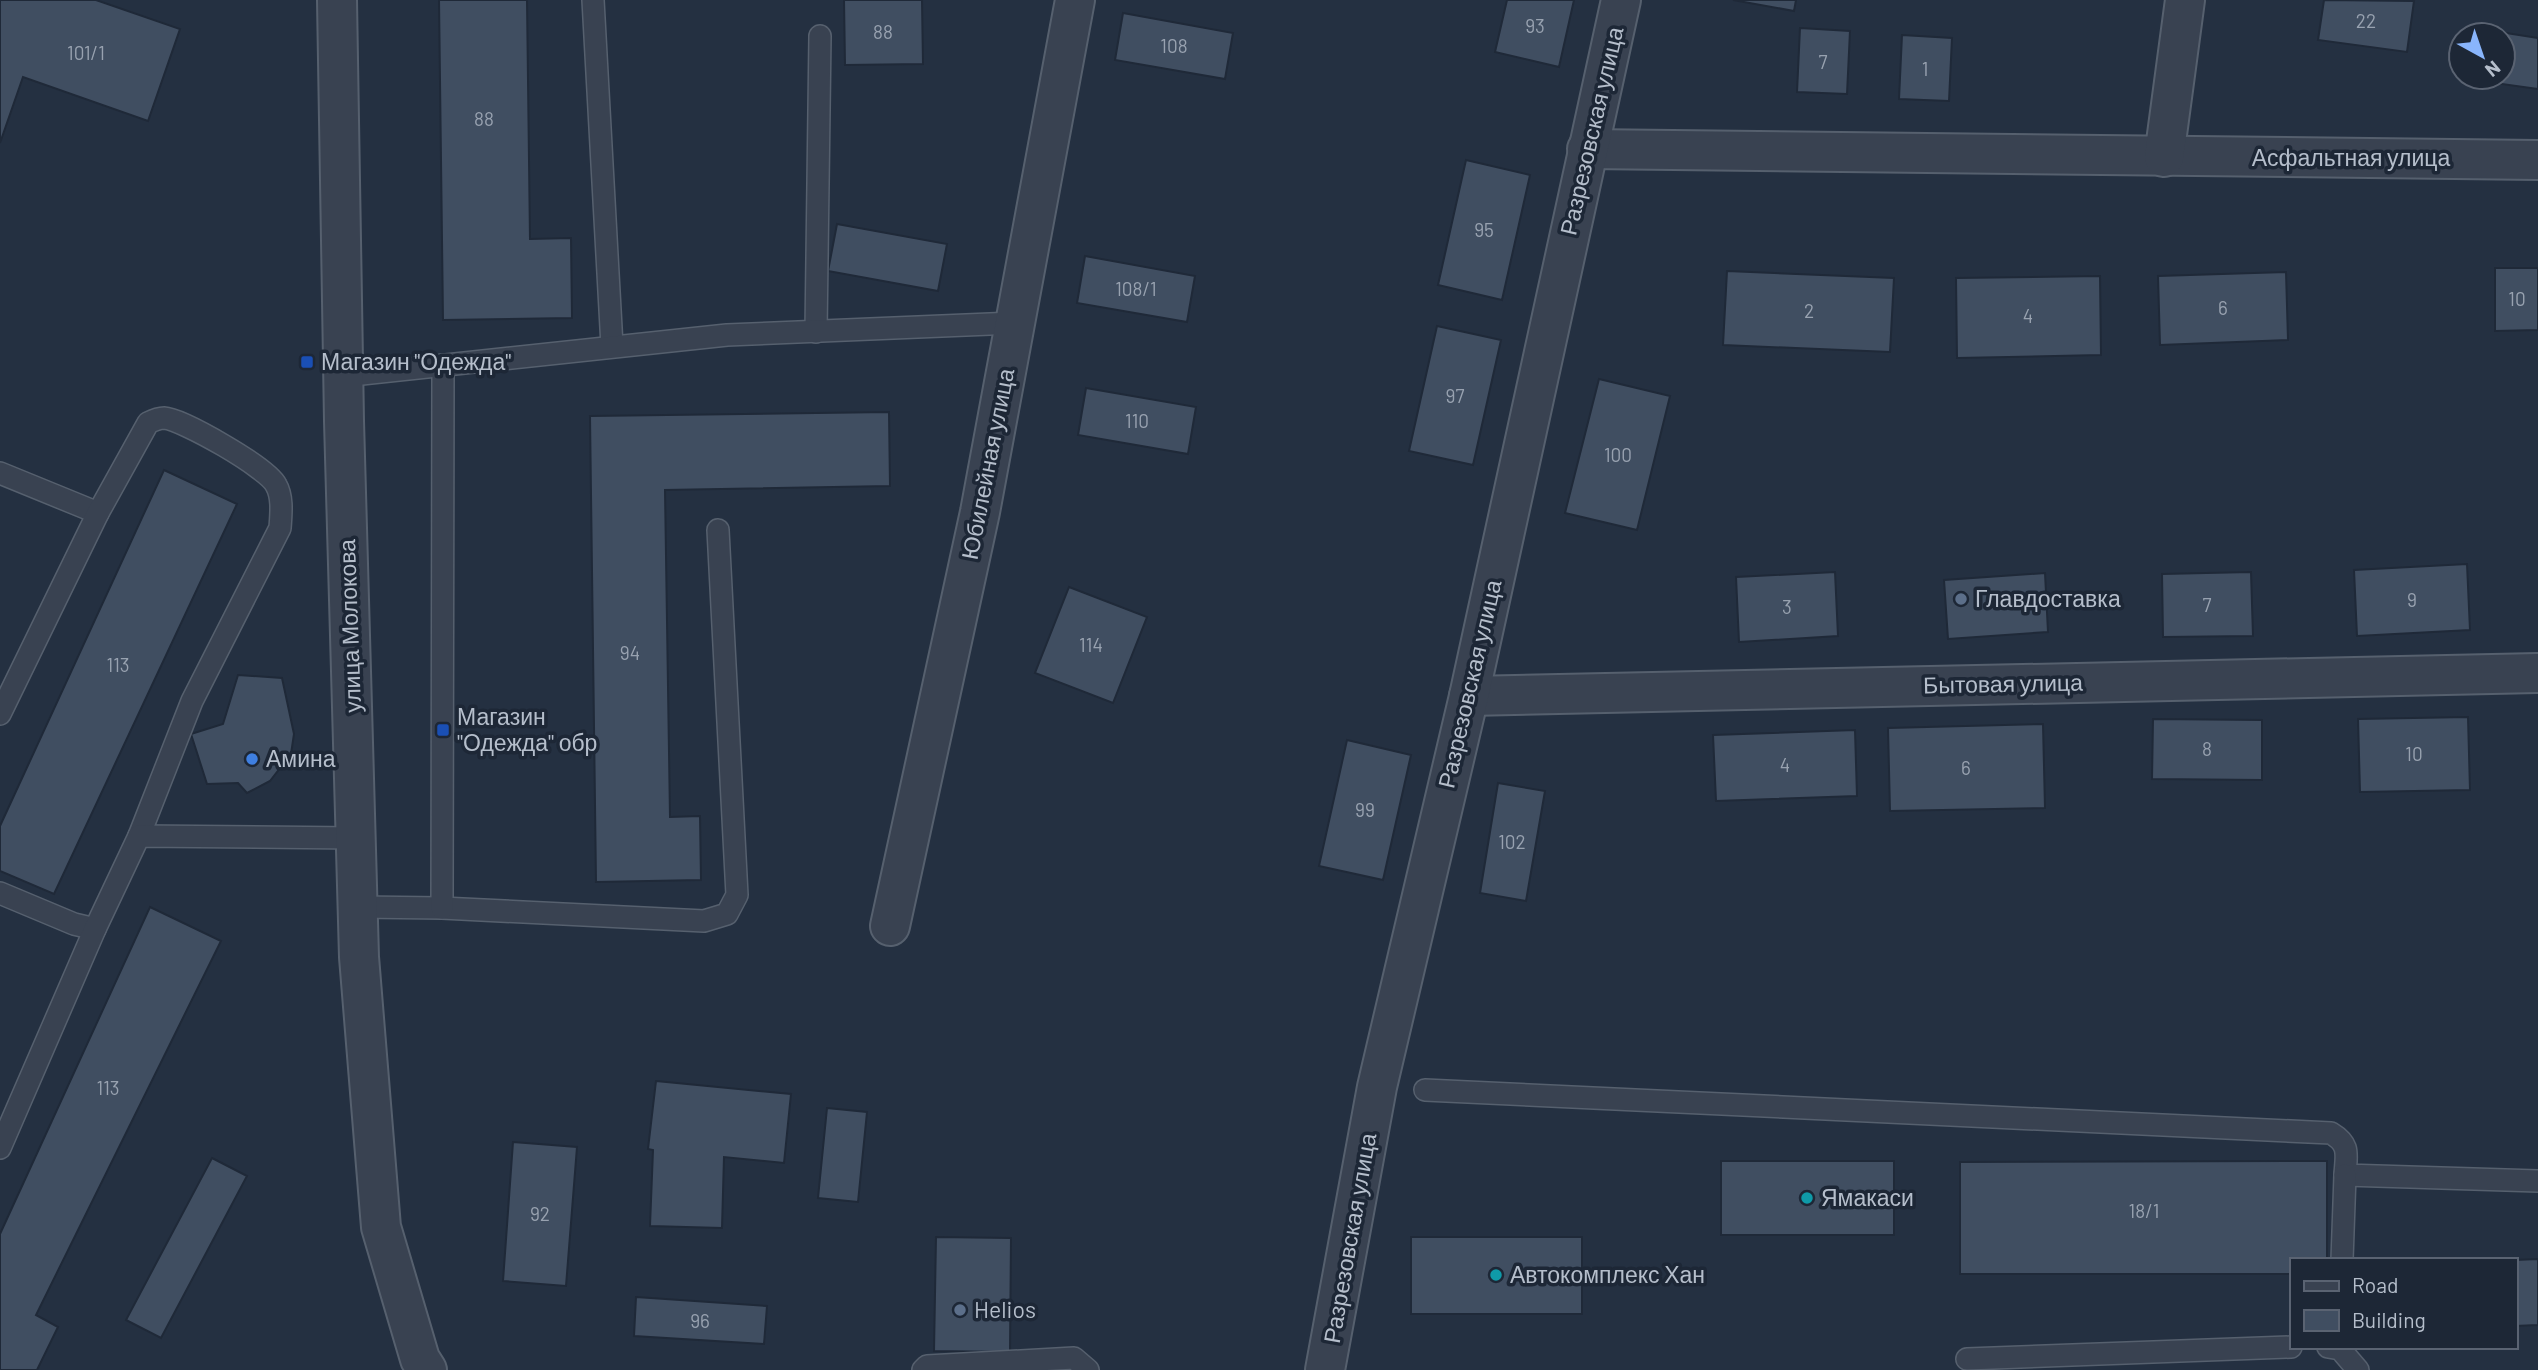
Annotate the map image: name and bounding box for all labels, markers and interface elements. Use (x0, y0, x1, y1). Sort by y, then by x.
house number: 22 (2356, 9, 2376, 32)
house number: 93 (1525, 14, 1545, 37)
house number: 88 (873, 20, 893, 43)
north arrow (2447, 21, 2517, 91)
street label: Разрезовская улица (1553, 24, 1629, 238)
house number: 108 (1160, 34, 1188, 57)
house number: 101/1 (67, 41, 105, 64)
house number: 7 (1819, 50, 1828, 73)
house number: 1 (1922, 57, 1928, 80)
text: N (2481, 57, 2505, 82)
house number: 88 (474, 107, 494, 130)
street label: Асфальтная улица (2252, 143, 2450, 171)
house number: 95 (1474, 218, 1494, 241)
house number: 108/1 (1115, 277, 1157, 300)
house number: 10 (2508, 287, 2526, 310)
house number: 6 (2218, 296, 2228, 319)
house number: 2 (1804, 299, 1814, 322)
house number: 4 (2023, 304, 2033, 327)
place label: Магазин "Одежда" (321, 347, 511, 375)
marker: Магазин "Одежда" (299, 354, 315, 370)
street label: Юбилейная улица (955, 366, 1019, 562)
house number: 97 (1446, 384, 1464, 407)
house number: 110 (1125, 409, 1149, 432)
house number: 100 (1604, 443, 1632, 466)
street label: улица Молокова (332, 538, 366, 713)
street label: Разрезовская улица (1431, 577, 1507, 791)
place label: Главдоставка (1975, 584, 2121, 612)
house number: 9 (2407, 588, 2417, 611)
marker: Главдоставка (1953, 591, 1969, 607)
house number: 7 (2203, 593, 2212, 616)
house number: 3 (1782, 595, 1792, 618)
house number: 114 (1079, 633, 1103, 656)
house number: 94 (620, 641, 640, 664)
house number: 113 (106, 653, 130, 676)
street label: Бытовая улица (1923, 668, 2083, 698)
place label: Магазин "Одежда" обр (457, 702, 597, 756)
marker: Магазин "Одежда" обр (435, 722, 451, 738)
house number: 8 (2202, 737, 2212, 760)
house number: 10 (2405, 742, 2423, 765)
place label: Амина (266, 744, 336, 772)
marker: Амина (244, 751, 260, 767)
house number: 4 (1780, 753, 1790, 776)
house number: 6 (1961, 756, 1971, 779)
house number: 99 (1355, 798, 1375, 821)
house number: 102 (1498, 830, 1526, 853)
house number: 113 (96, 1076, 120, 1099)
street label: Разрезовская улица (1317, 1130, 1381, 1345)
place label: Ямакаси (1821, 1183, 1914, 1211)
marker: Ямакаси (1799, 1190, 1815, 1206)
house number: 18/1 (2129, 1199, 2159, 1222)
house number: 92 (530, 1202, 550, 1225)
legend (2290, 1258, 2517, 1349)
place label: Автокомплекс Хан (1510, 1260, 1705, 1288)
marker: Автокомплекс Хан (1488, 1267, 1504, 1283)
text: Road (2352, 1272, 2398, 1297)
place label: Helios (974, 1295, 1036, 1323)
marker: Helios (952, 1302, 968, 1318)
text: Building (2352, 1307, 2426, 1332)
house number: 96 (690, 1309, 710, 1332)

